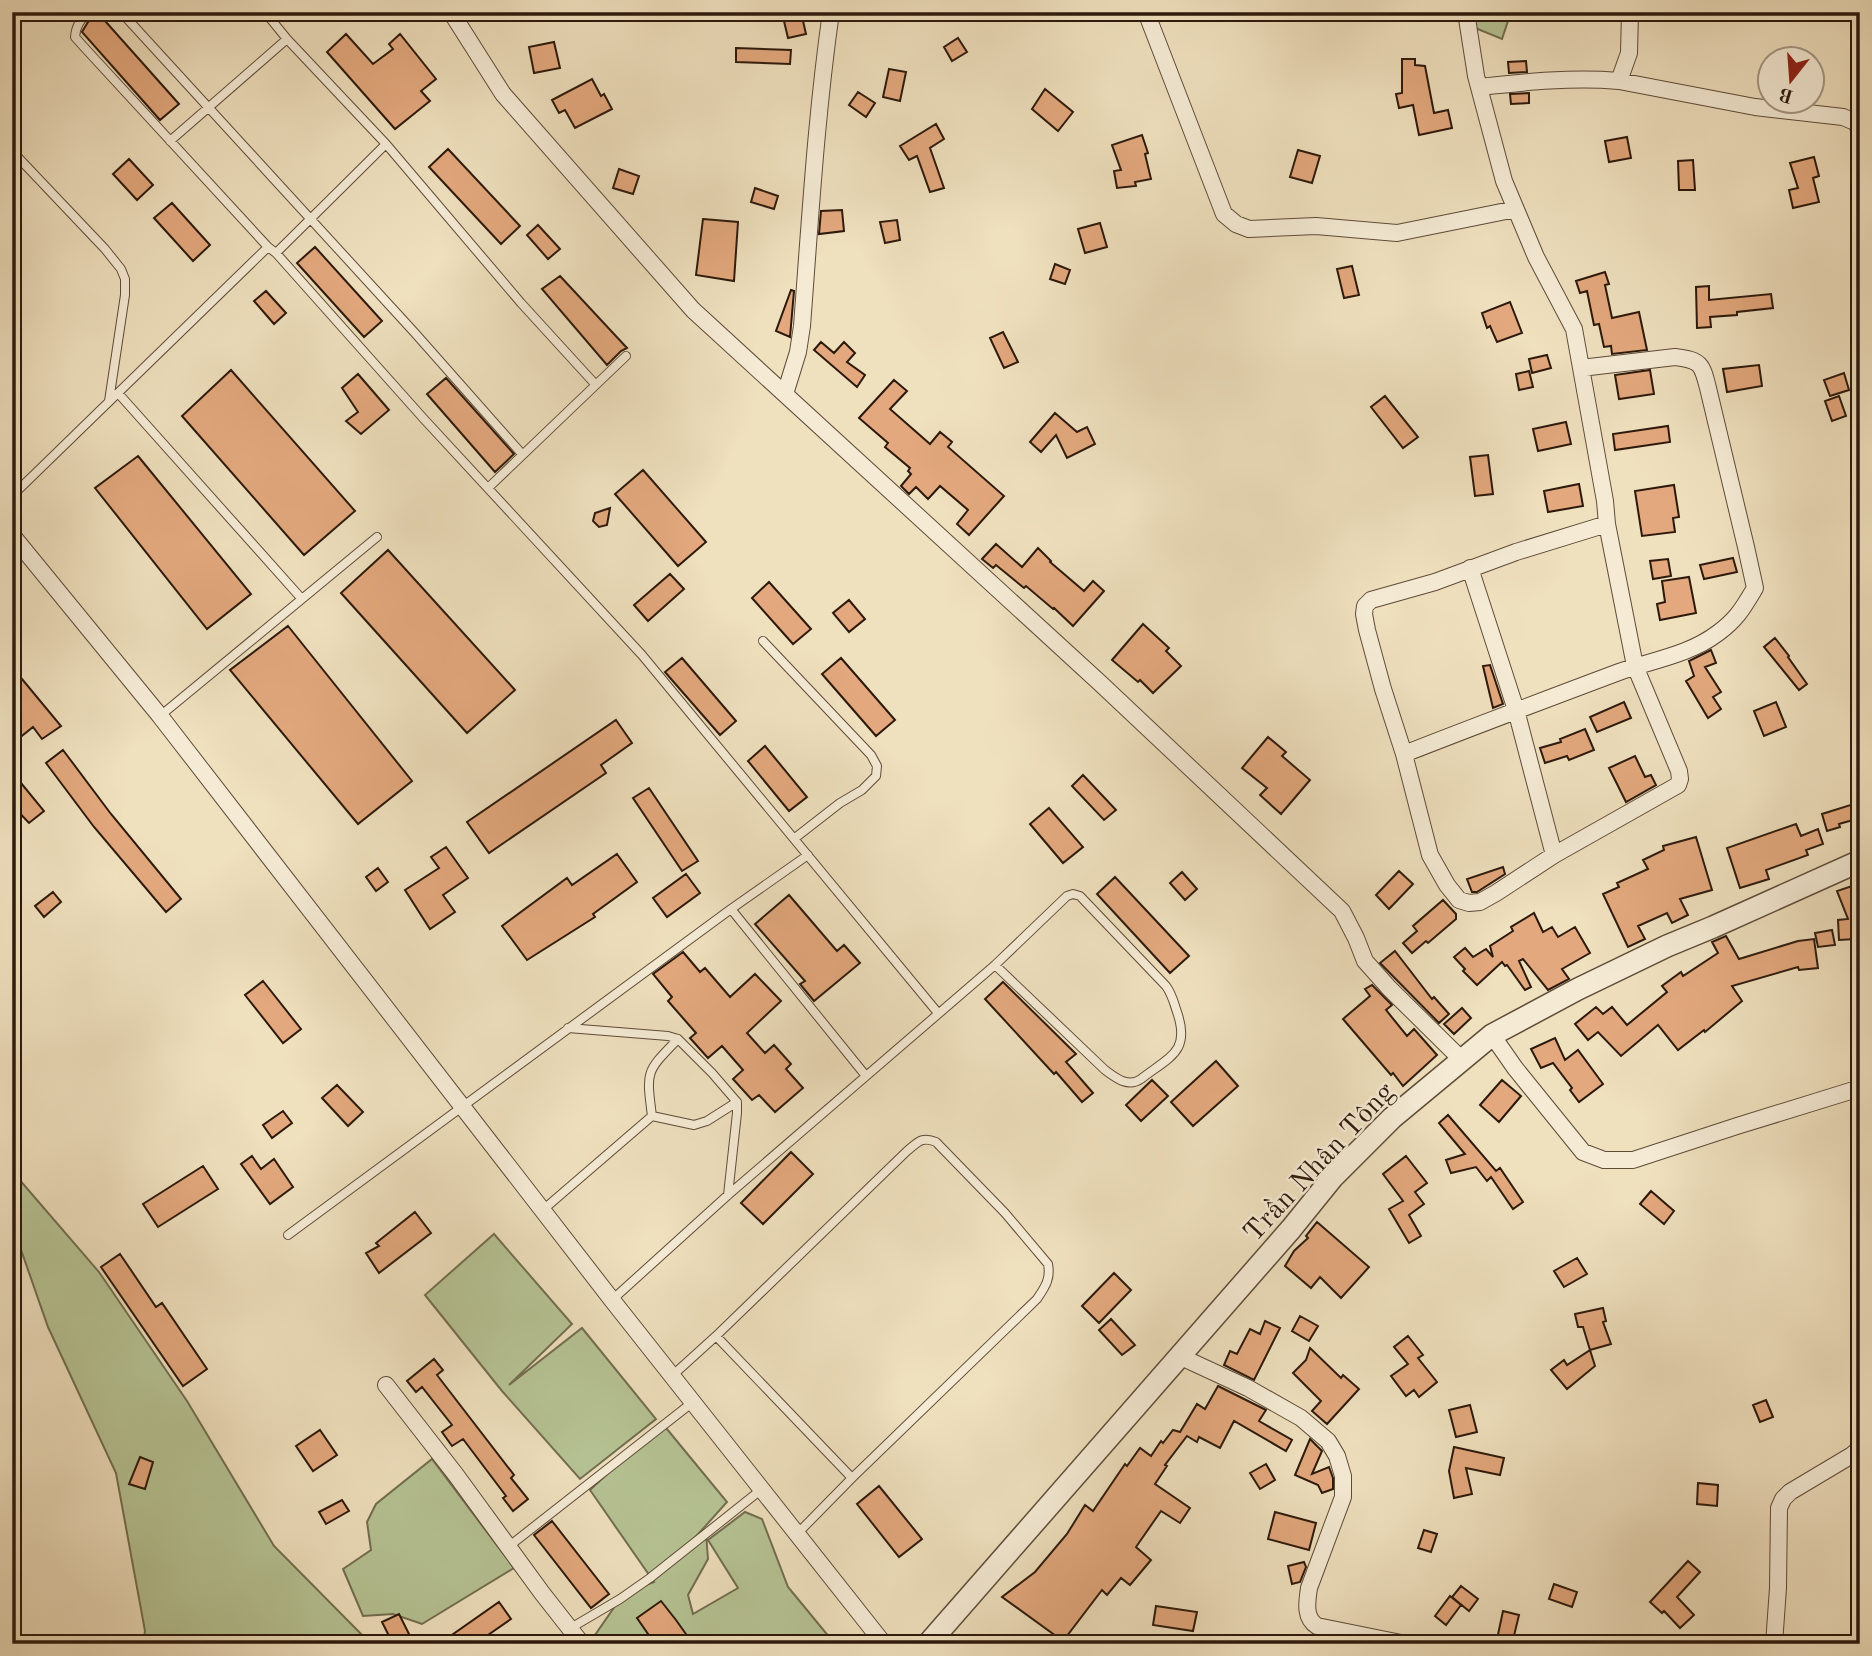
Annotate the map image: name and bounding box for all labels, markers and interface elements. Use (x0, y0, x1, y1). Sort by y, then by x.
north arrow (1756, 46, 1826, 116)
text: B (1778, 83, 1796, 105)
street label: Trần Nhân Tông (1238, 1076, 1401, 1248)

